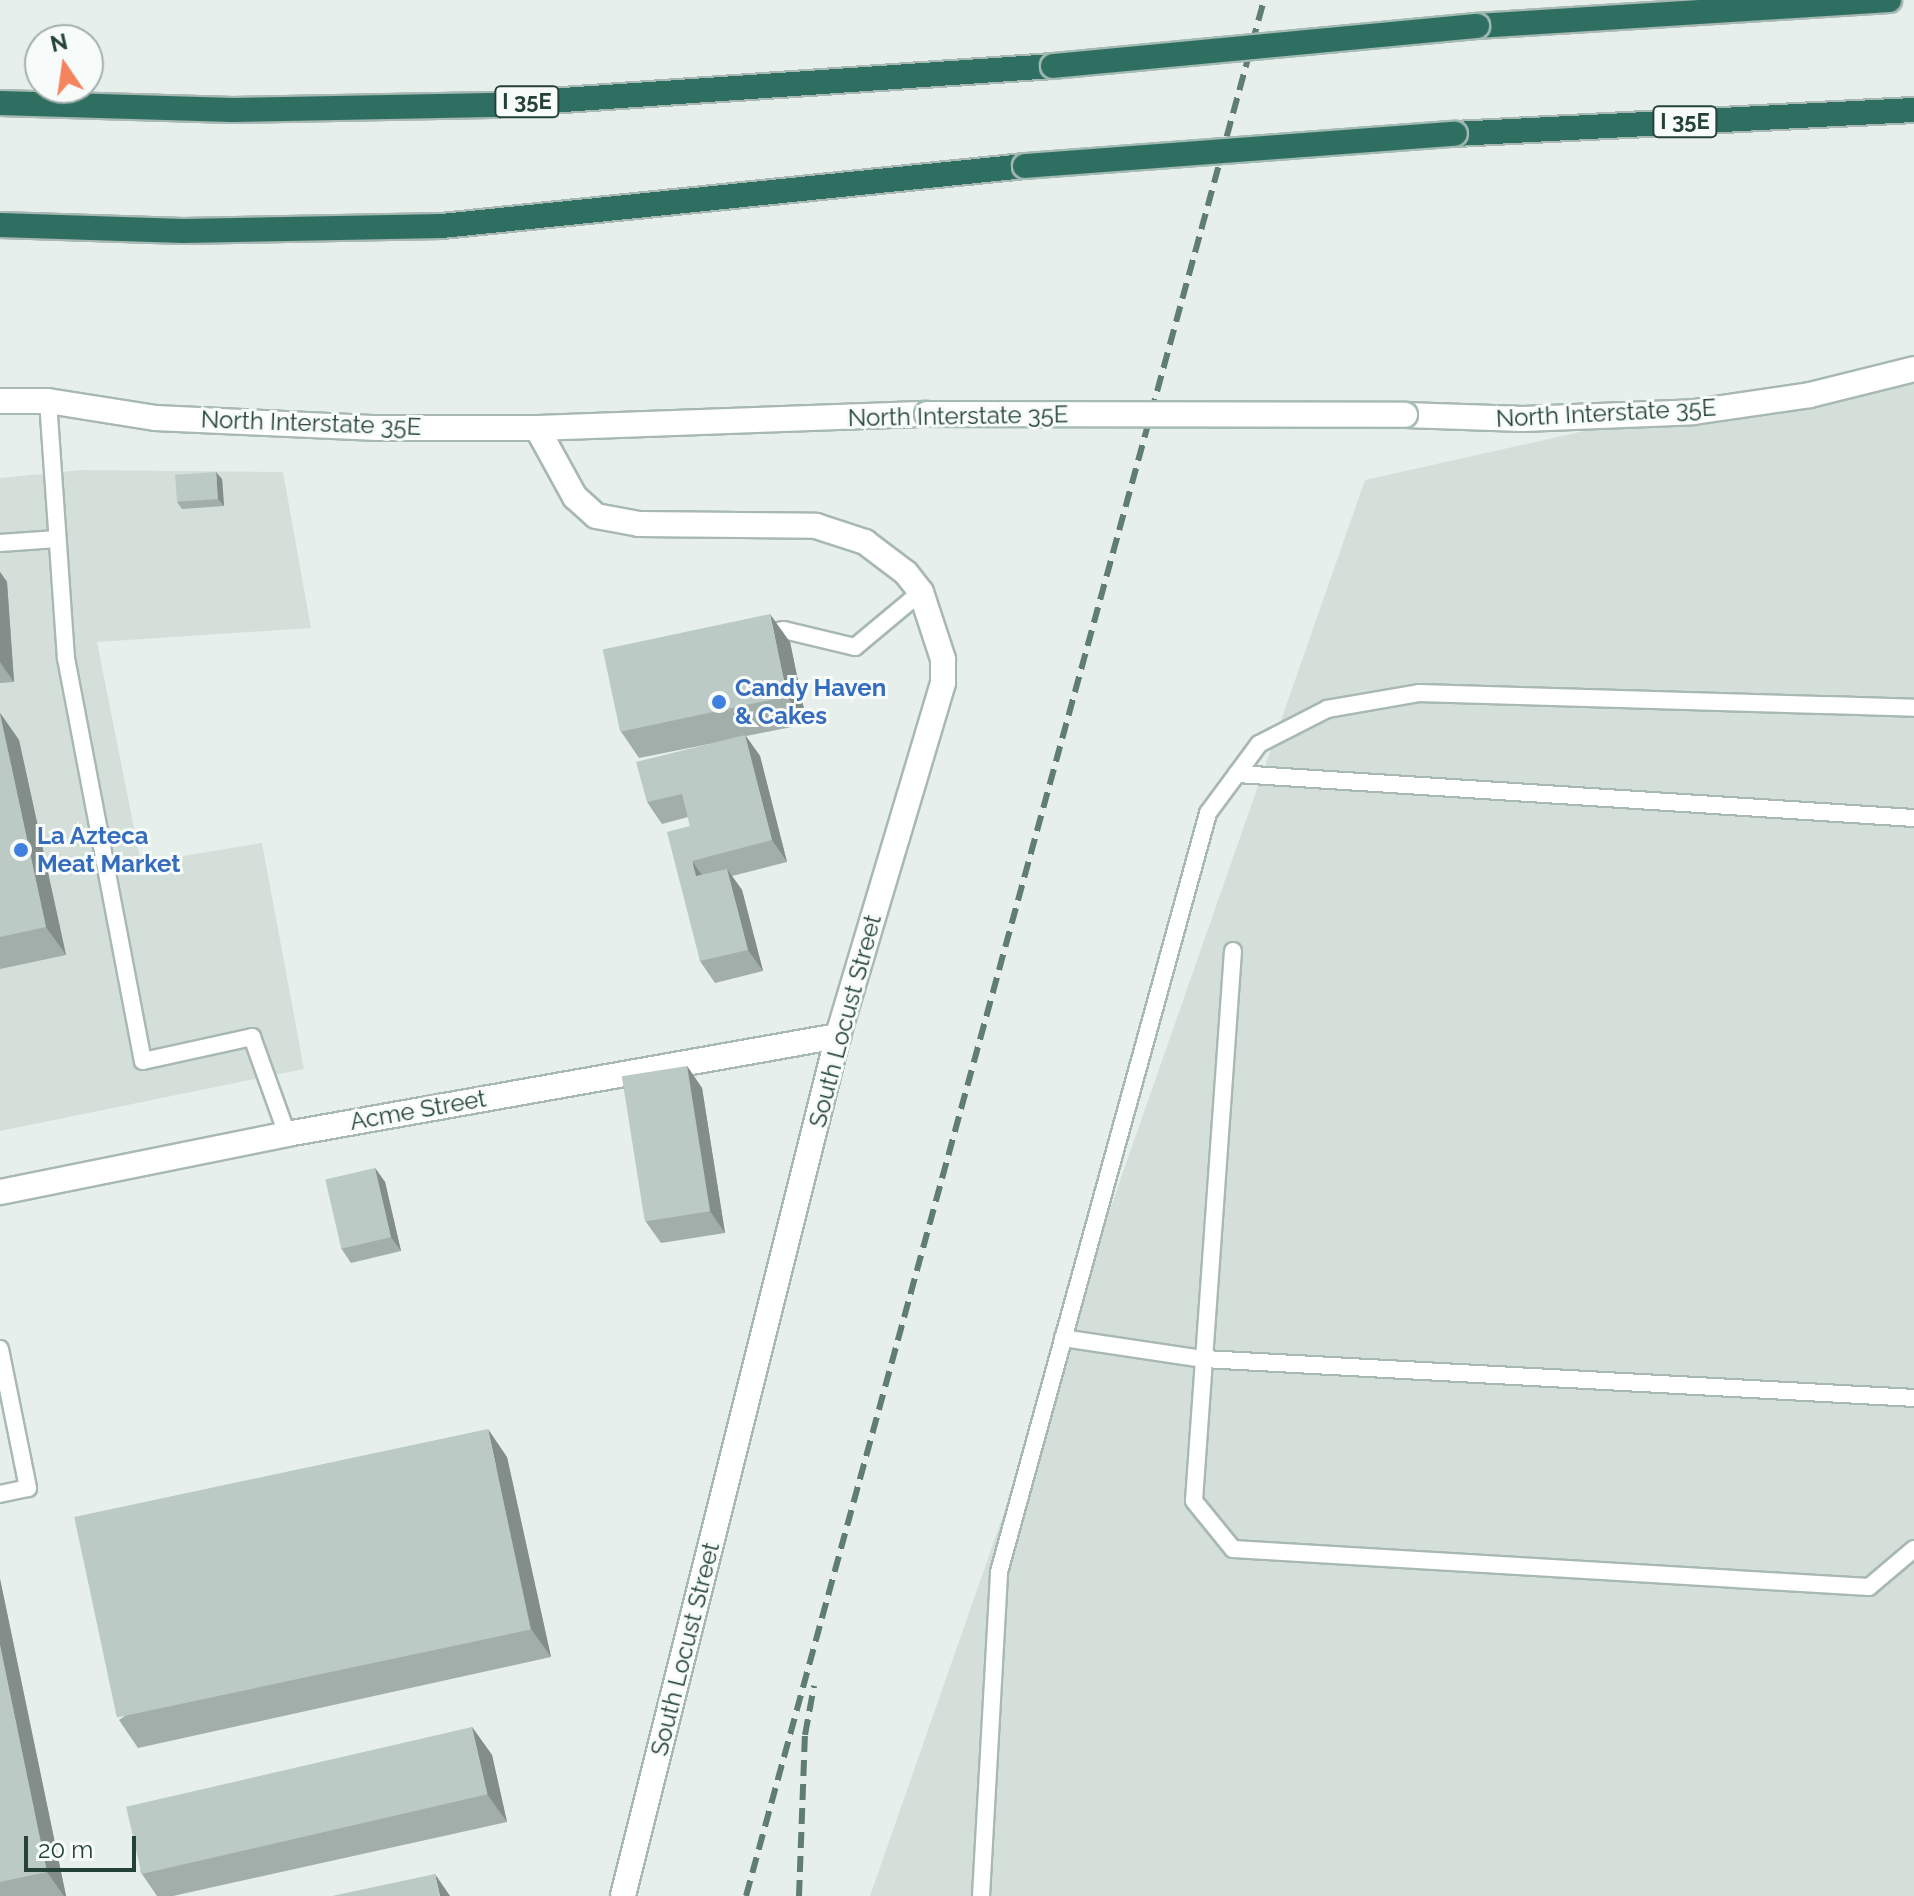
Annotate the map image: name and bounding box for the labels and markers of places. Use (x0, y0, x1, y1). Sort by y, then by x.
place label: Candy Haven & Cakes (735, 674, 887, 730)
marker: Candy Haven & Cakes (710, 693, 728, 711)
place label: La Azteca Meat Market (37, 822, 180, 878)
marker: La Azteca Meat Market (12, 841, 30, 859)

